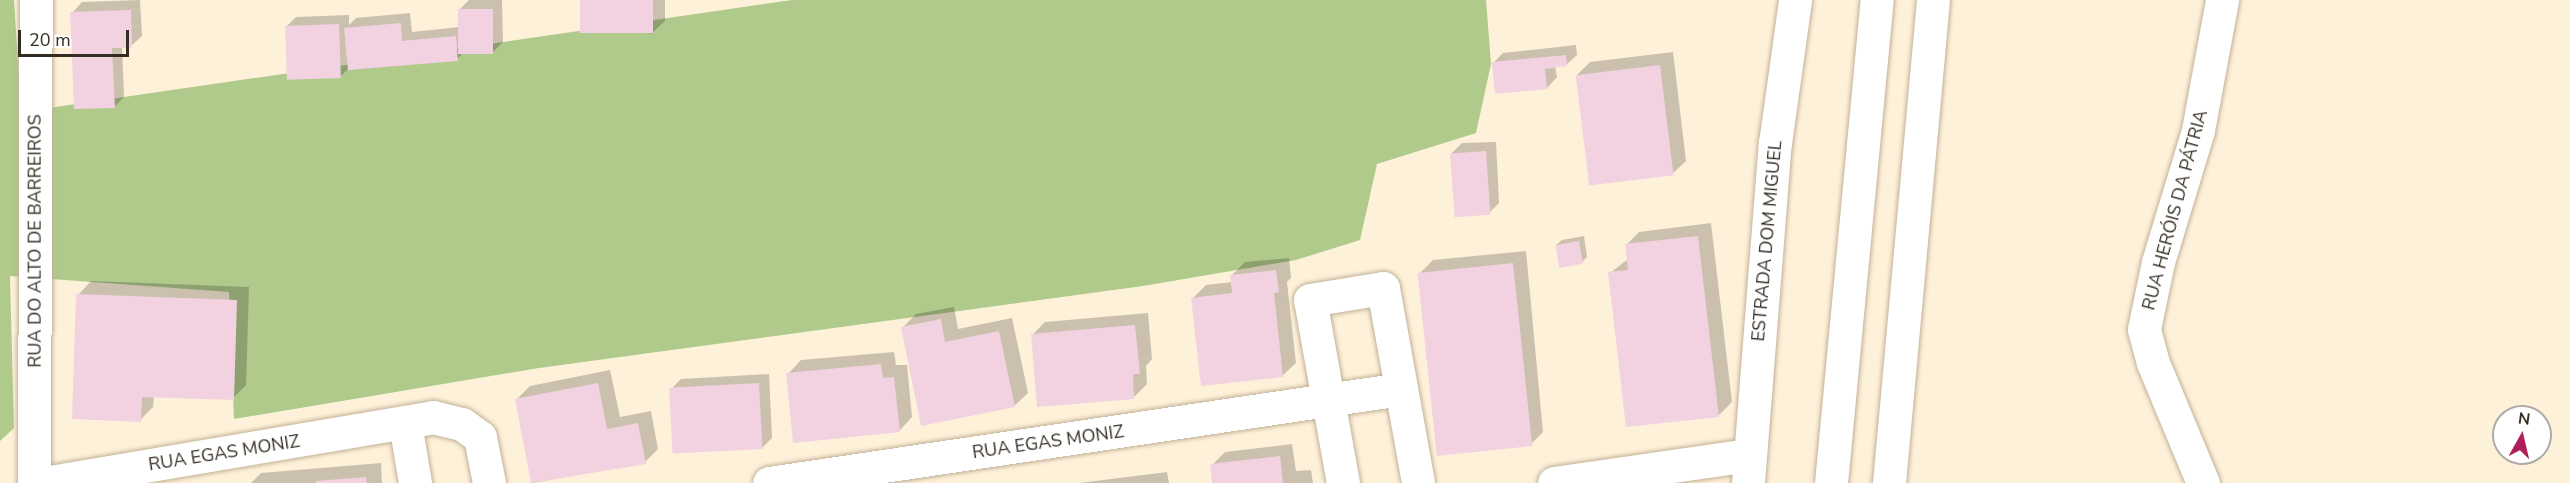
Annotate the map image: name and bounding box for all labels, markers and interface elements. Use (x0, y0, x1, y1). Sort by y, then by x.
scale bar (21, 18, 132, 56)
text: 20 m (29, 28, 71, 52)
street label: RUA HERÓIS DA PÁTRIA (2138, 108, 2212, 312)
street label: RUA DO ALTO DE BARREIROS (24, 114, 46, 368)
street label: ESTRADA DOM MIGUEL (1747, 140, 1787, 342)
north arrow (2492, 405, 2552, 465)
text: N (2517, 407, 2532, 431)
street label: RUA EGAS MONIZ (971, 421, 1125, 463)
street label: RUA EGAS MONIZ (147, 430, 301, 476)

